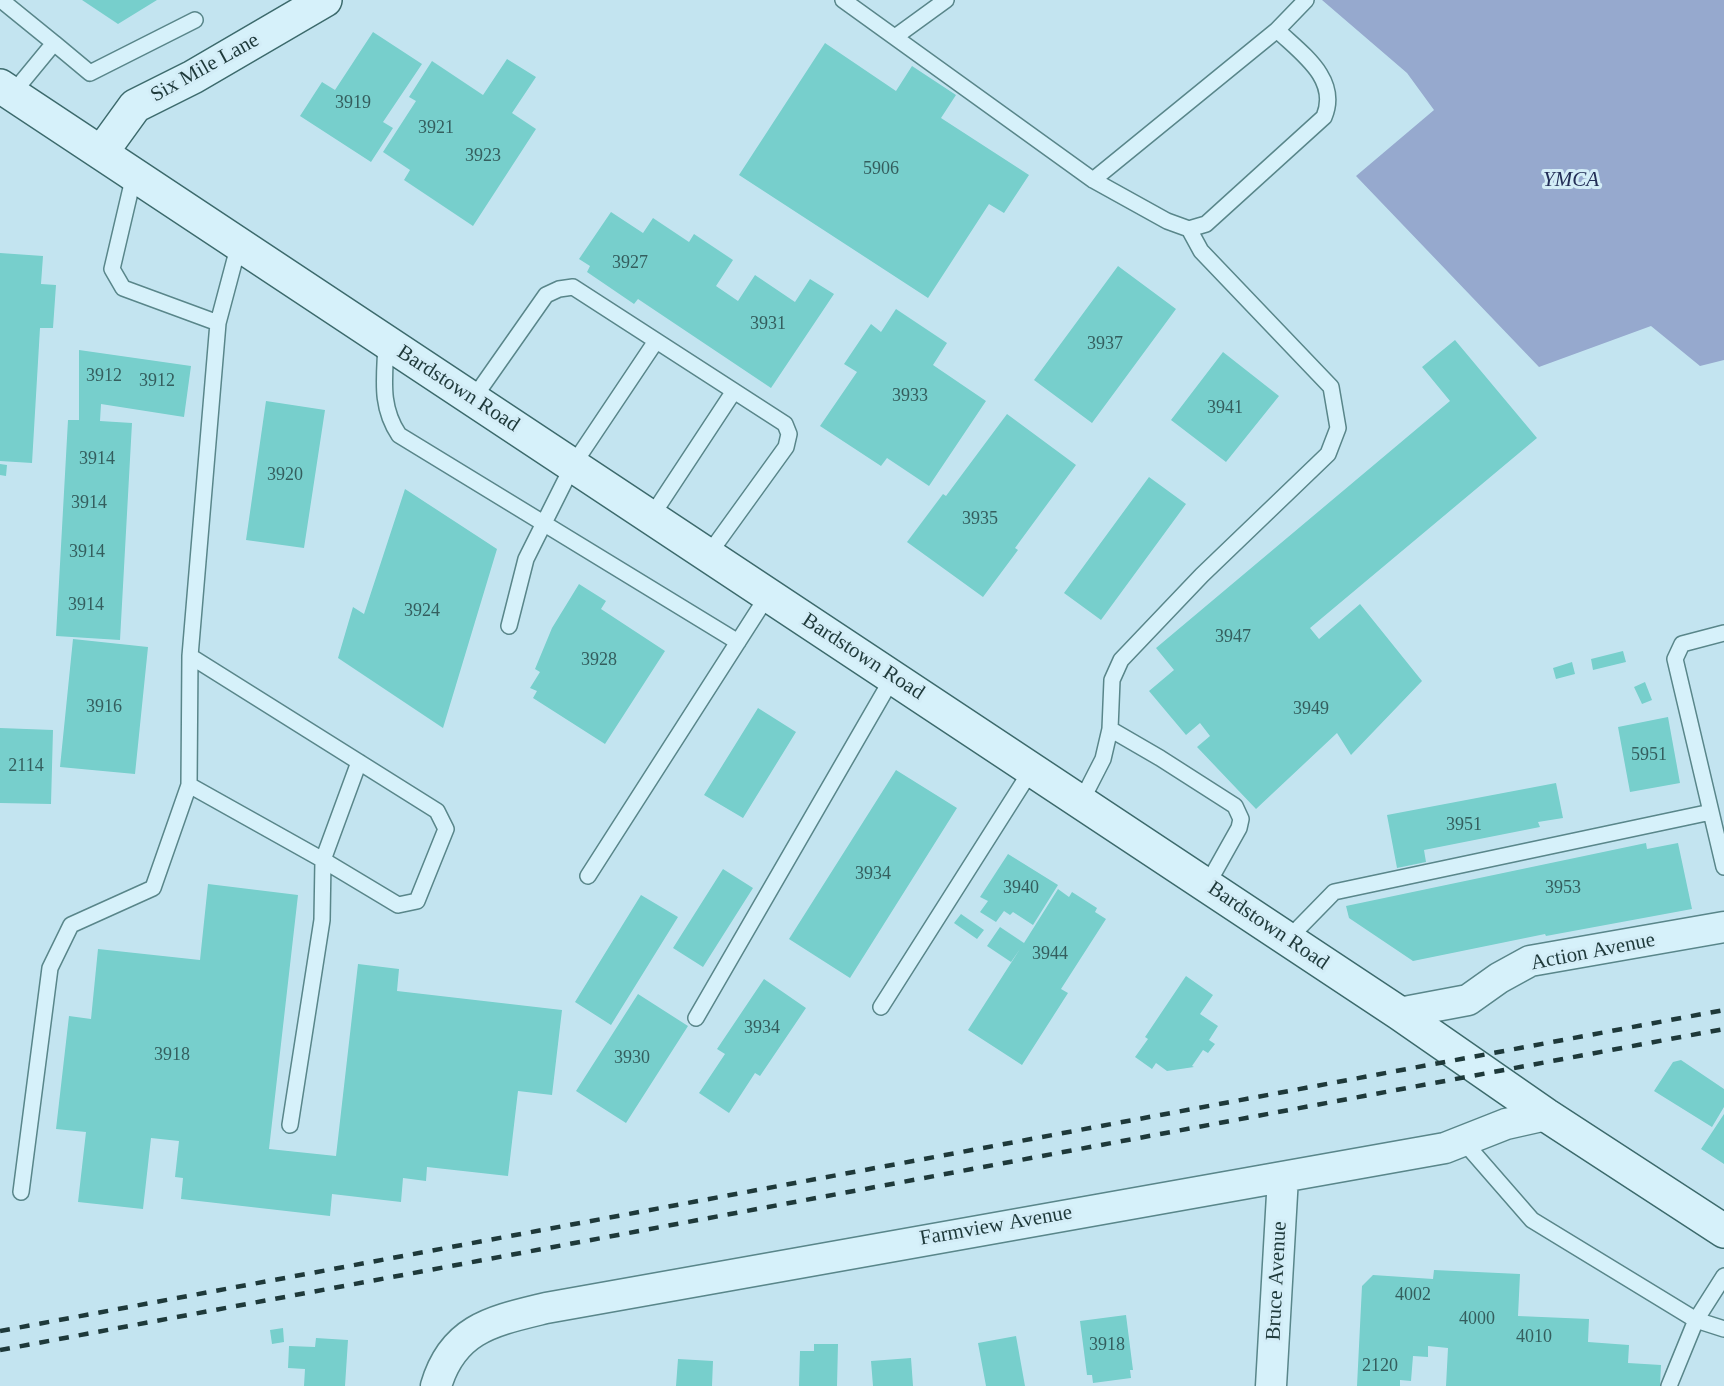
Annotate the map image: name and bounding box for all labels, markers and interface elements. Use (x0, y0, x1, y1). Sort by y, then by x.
street label: Six Mile Lane (146, 28, 264, 108)
house number: 3919 (335, 92, 371, 114)
house number: 3921 (418, 117, 454, 139)
house number: 3923 (465, 145, 501, 167)
house number: 5906 (863, 158, 899, 180)
park label: YMCA (1543, 167, 1599, 193)
house number: 3927 (612, 252, 648, 274)
house number: 3931 (750, 313, 786, 335)
house number: 3937 (1087, 333, 1123, 355)
street label: Bardstown Road (392, 340, 524, 438)
house number: 3912 (86, 365, 122, 387)
house number: 3912 (139, 370, 175, 392)
house number: 3933 (892, 385, 928, 407)
house number: 3941 (1207, 397, 1243, 419)
house number: 3914 (79, 448, 115, 470)
house number: 3920 (267, 464, 303, 486)
house number: 3914 (71, 492, 107, 514)
house number: 3935 (962, 508, 998, 530)
house number: 3914 (69, 541, 105, 563)
house number: 3914 (68, 594, 104, 616)
house number: 3924 (404, 600, 440, 622)
street label: Bardstown Road (797, 608, 929, 706)
house number: 3947 (1215, 626, 1251, 648)
house number: 3928 (581, 649, 617, 671)
house number: 3916 (86, 696, 122, 718)
house number: 3949 (1293, 698, 1329, 720)
house number: 5951 (1631, 744, 1667, 766)
house number: 2114 (8, 755, 44, 777)
house number: 3951 (1446, 814, 1482, 836)
house number: 3934 (855, 863, 891, 885)
street label: Bardstown Road (1203, 876, 1333, 976)
house number: 3940 (1003, 877, 1039, 899)
house number: 3953 (1545, 877, 1581, 899)
street label: Action Avenue (1529, 928, 1657, 976)
house number: 3944 (1032, 943, 1068, 965)
house number: 3934 (744, 1017, 780, 1039)
house number: 3918 (154, 1044, 190, 1066)
house number: 3930 (614, 1047, 650, 1069)
street label: Farmview Avenue (918, 1200, 1074, 1252)
street label: Bruce Avenue (1261, 1221, 1293, 1341)
house number: 4002 (1395, 1284, 1431, 1306)
house number: 4000 (1459, 1308, 1495, 1330)
house number: 4010 (1516, 1326, 1552, 1348)
house number: 3918 (1089, 1334, 1125, 1356)
house number: 2120 (1362, 1355, 1398, 1377)

